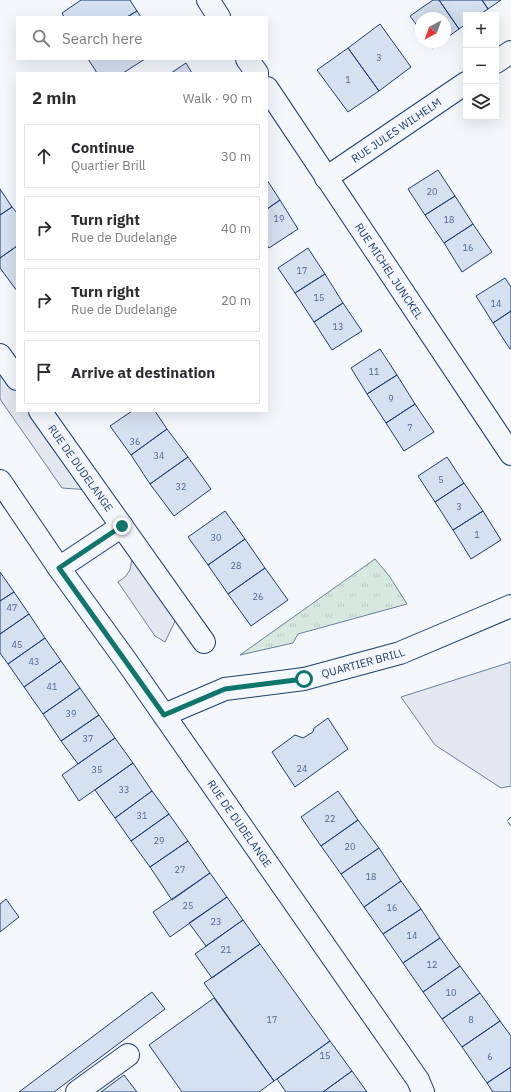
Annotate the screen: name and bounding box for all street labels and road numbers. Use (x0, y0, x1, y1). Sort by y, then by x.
street label: RUE JULES WILHELM (349, 95, 444, 166)
street label: RUE MICHEL JUNCKEL (352, 220, 426, 322)
street label: RUE DE DUDELANGE (45, 422, 116, 514)
street label: QUARTIER BRILL (320, 645, 407, 681)
street label: RUE DE DUDELANGE (204, 777, 275, 870)

